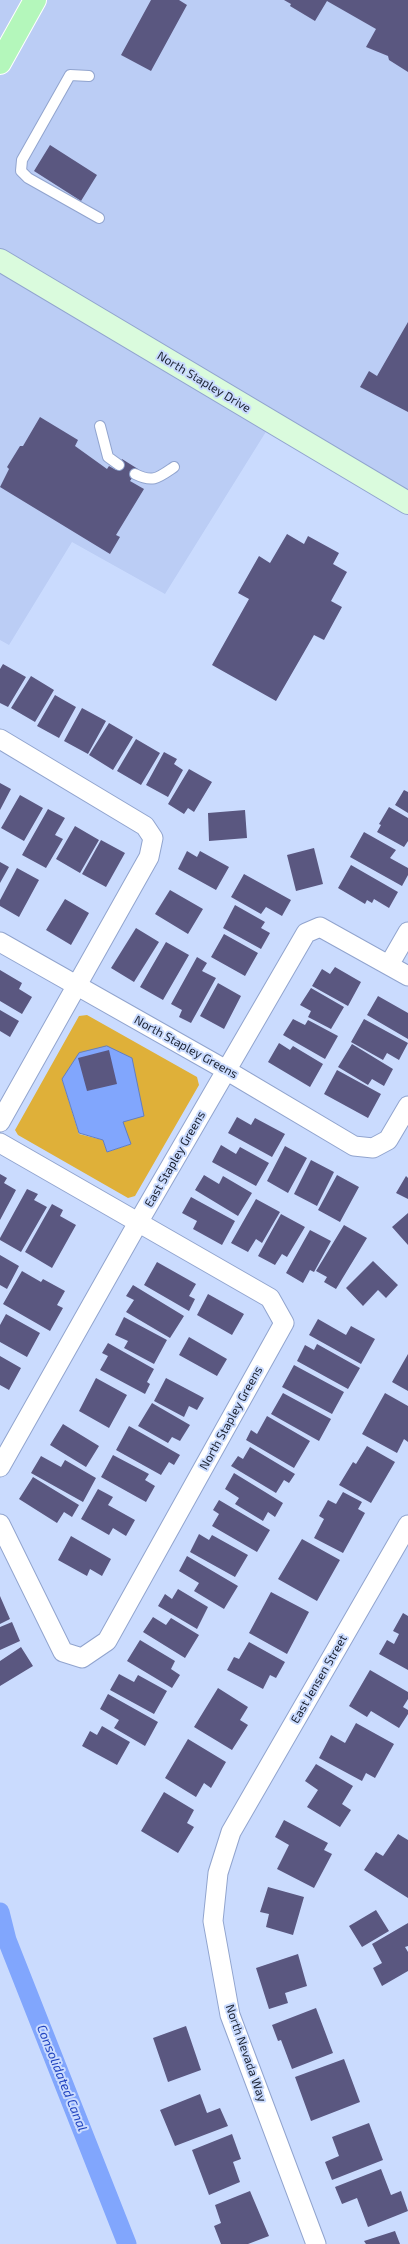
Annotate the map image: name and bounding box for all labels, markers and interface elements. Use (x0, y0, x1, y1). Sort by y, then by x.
street label: North Stapley Drive (155, 348, 253, 416)
street label: North Stapley Greens (132, 1013, 240, 1081)
street label: East Stapley Greens (142, 1108, 208, 1210)
street label: North Stapley Greens (197, 1364, 265, 1472)
street label: East Jensen Street (288, 1632, 350, 1726)
street label: North Nevada Way (223, 2002, 269, 2104)
water label: Consolidated Canal (33, 2022, 91, 2134)

